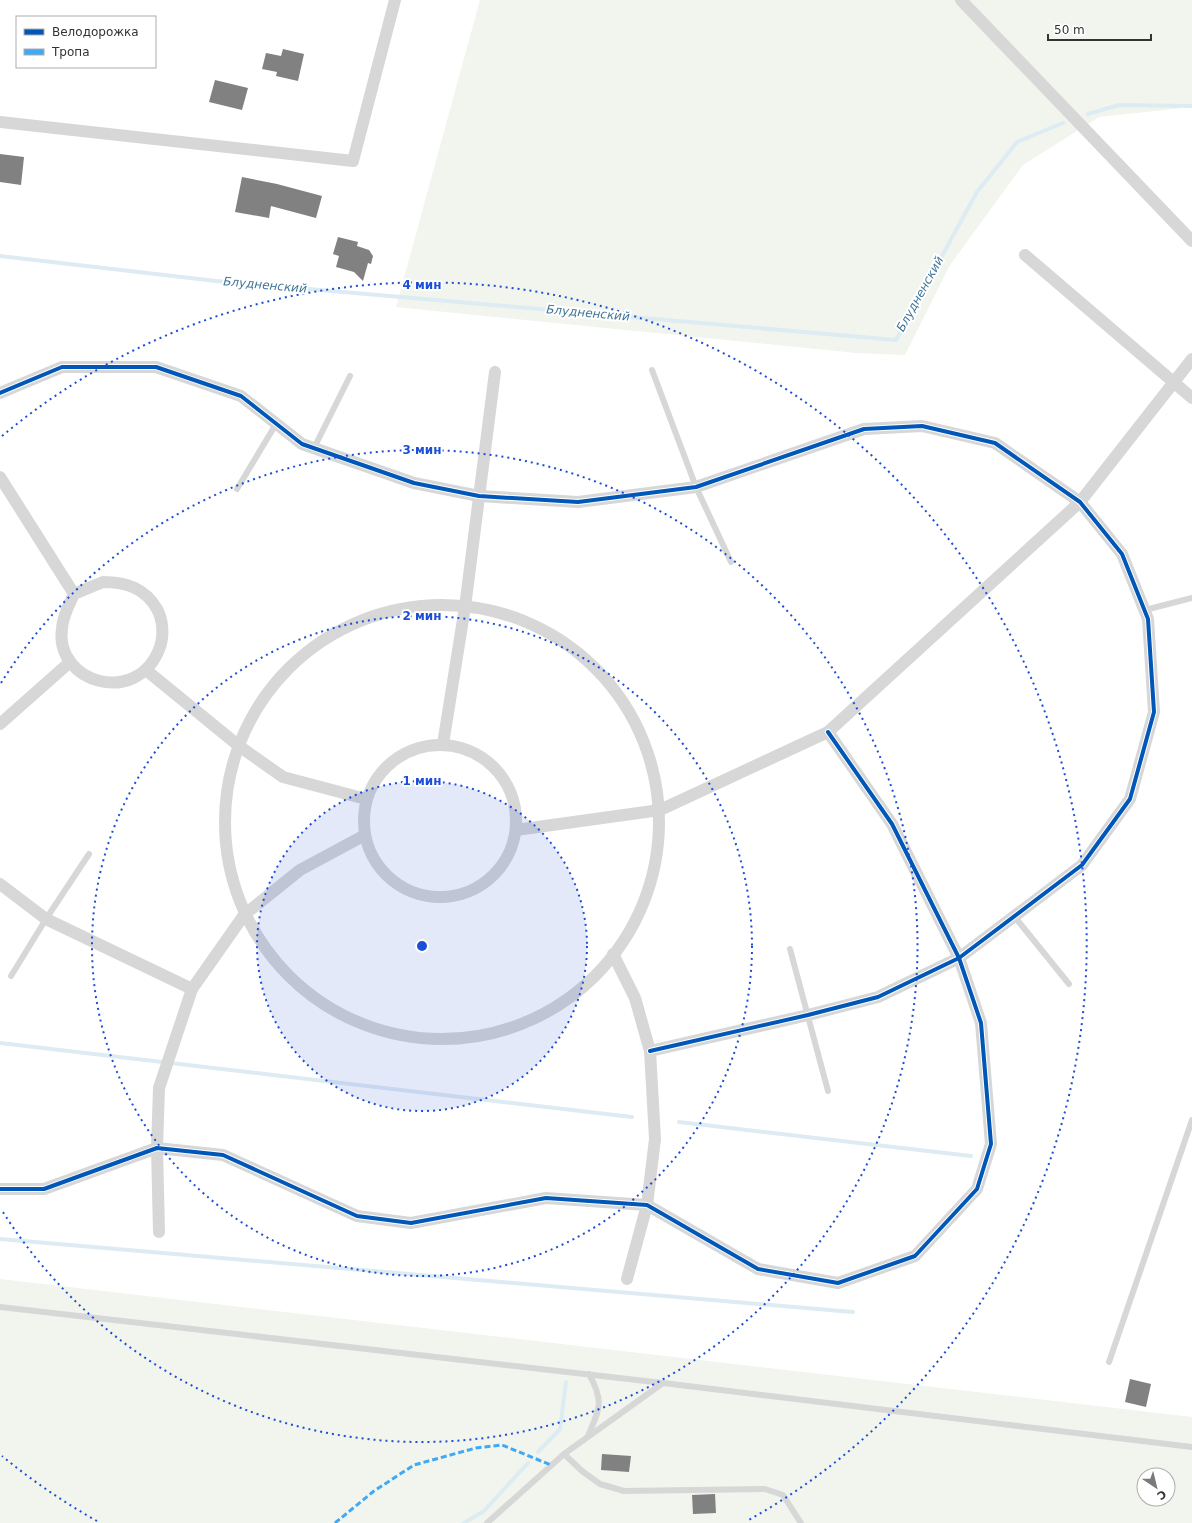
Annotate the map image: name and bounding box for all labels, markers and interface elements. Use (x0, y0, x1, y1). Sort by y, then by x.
legend (16, 16, 156, 68)
scale bar (1048, 16, 1151, 42)
text: 50 m (1054, 23, 1085, 37)
text: Велодорожка (52, 25, 139, 39)
text: Тропа (51, 45, 90, 59)
water label: Блудненский (894, 254, 947, 334)
water label: Блудненский (223, 274, 308, 296)
text: 4 мин (402, 278, 442, 292)
water label: Блудненский (546, 302, 631, 324)
text: 3 мин (402, 443, 442, 457)
text: 2 мин (402, 609, 442, 623)
text: 1 мин (402, 774, 442, 788)
centre of rings (415, 939, 429, 953)
north arrow (1136, 1467, 1176, 1507)
text: С (1154, 1487, 1168, 1502)

